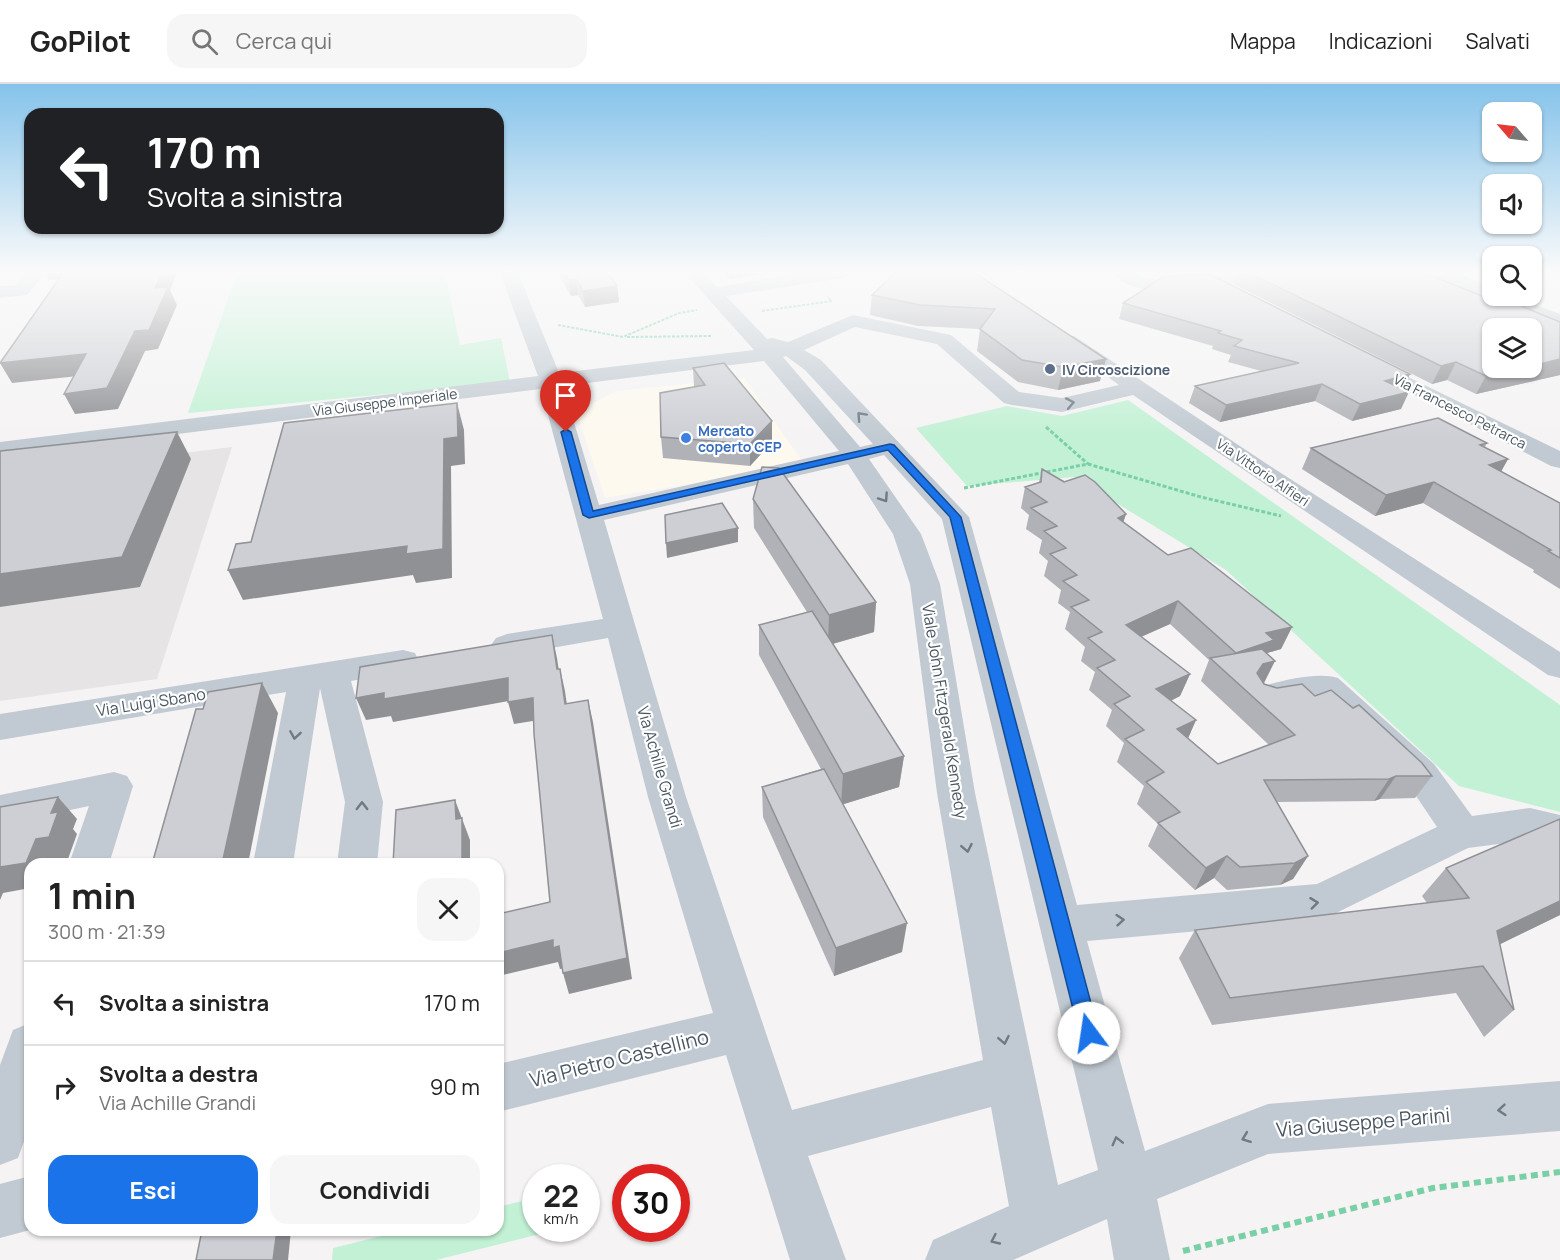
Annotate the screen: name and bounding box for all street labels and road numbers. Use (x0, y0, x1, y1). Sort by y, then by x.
street label: Via Francesco Petrarca (1390, 369, 1530, 453)
street label: Via Giuseppe Imperiale (312, 384, 458, 420)
street label: Via Vittorio Alfieri (1213, 434, 1313, 510)
street label: Viale John Fitzgerald Kennedy (917, 602, 973, 821)
street label: Via Luigi Sbano (95, 683, 207, 721)
street label: Via Achille Grandi (632, 704, 688, 830)
street label: Via Pietro Castellino (527, 1023, 712, 1093)
street label: Via Giuseppe Parini (1275, 1101, 1451, 1143)

